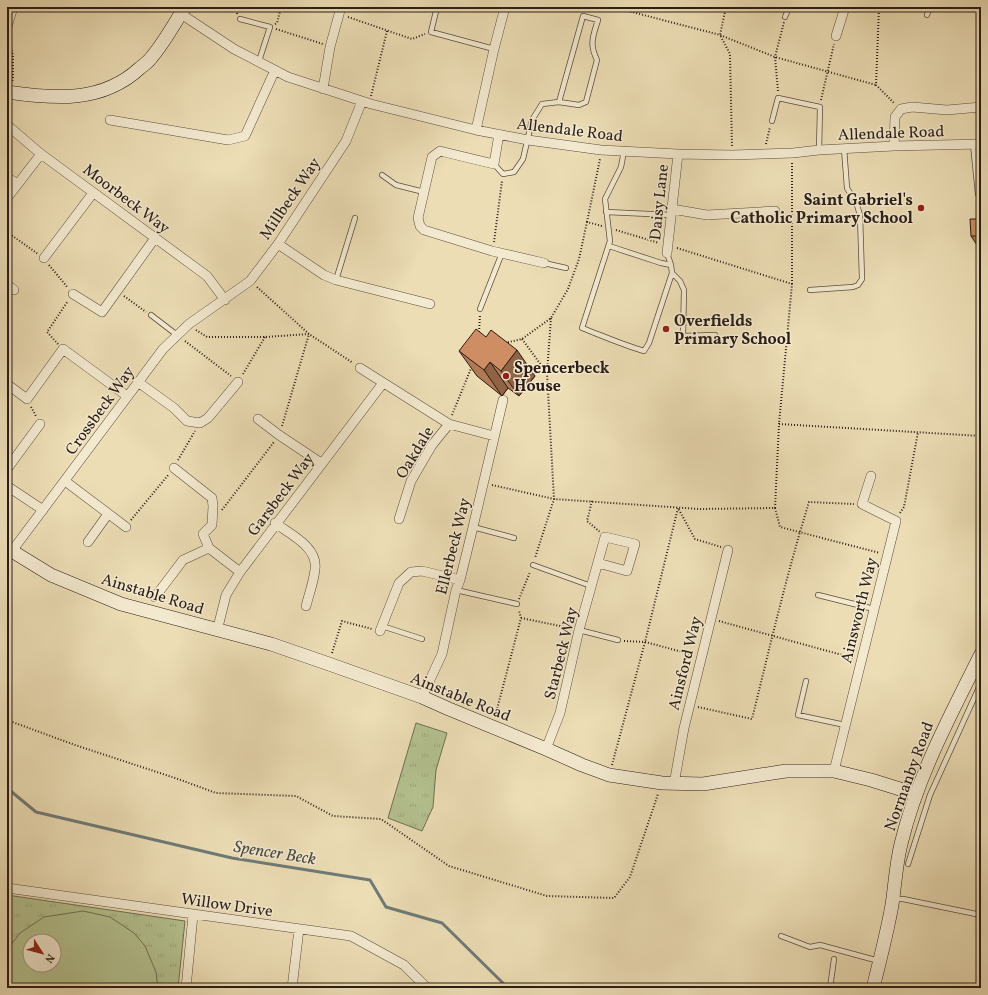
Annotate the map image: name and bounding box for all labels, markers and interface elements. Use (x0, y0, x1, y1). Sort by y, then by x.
street label: Allendale Road (515, 114, 624, 148)
street label: Allendale Road (837, 121, 945, 147)
street label: Millbeck Way (255, 153, 326, 245)
street label: Moorbeck Way (78, 160, 174, 240)
street label: Daisy Lane (645, 163, 675, 241)
place label: Saint Gabriel's Catholic Primary School (730, 190, 914, 230)
marker: Saint Gabriel's Catholic Primary School (916, 203, 926, 213)
place label: Overfields Primary School (674, 311, 792, 351)
marker: Overfields Primary School (661, 324, 671, 334)
place label: Spencerbeck House (514, 358, 610, 398)
street label: Crossbeck Way (61, 362, 141, 460)
marker: Spencerbeck House (501, 371, 511, 381)
street label: Oakdale (391, 423, 440, 483)
street label: Garsbeck Way (243, 449, 320, 541)
street label: Ellerbeck Way (431, 495, 477, 597)
street label: Ainsworth Way (836, 555, 884, 666)
street label: Ainstable Road (98, 569, 206, 621)
street label: Starbeck Way (540, 605, 584, 702)
street label: Ainsford Way (664, 614, 708, 713)
street label: Ainstable Road (407, 668, 514, 728)
street label: Normanby Road (880, 719, 940, 834)
water label: Spencer Beck (232, 836, 318, 871)
street label: Willow Drive (179, 889, 274, 923)
north arrow (22, 933, 62, 973)
text: N (40, 950, 57, 966)

